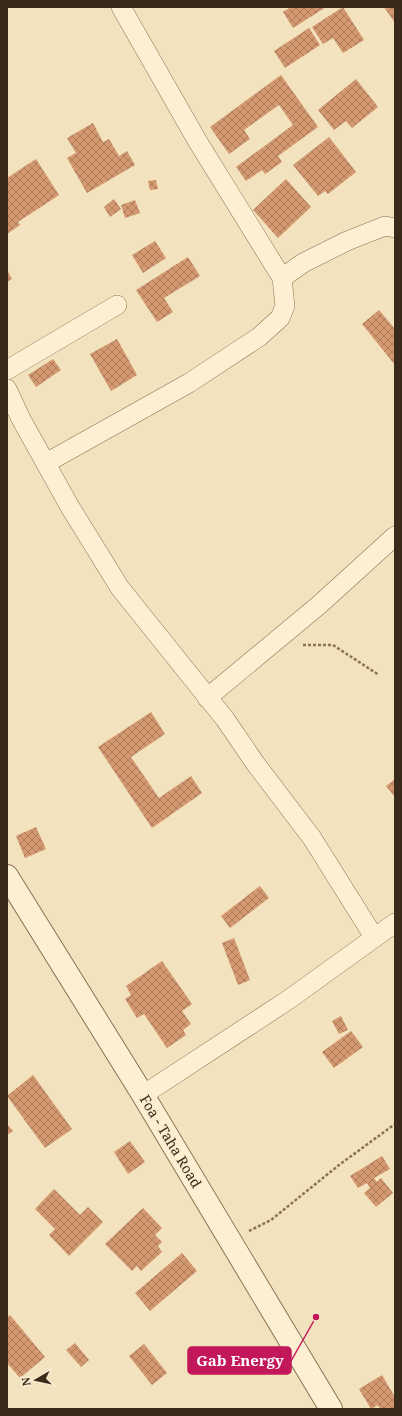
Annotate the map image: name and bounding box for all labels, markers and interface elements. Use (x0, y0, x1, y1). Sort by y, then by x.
street label: Foa - Taha Road (136, 1091, 207, 1191)
callout: Gab Energy (188, 1347, 291, 1374)
text: Gab Energy (196, 1350, 284, 1370)
north arrow (16, 1360, 56, 1400)
text: N (17, 1376, 34, 1387)

